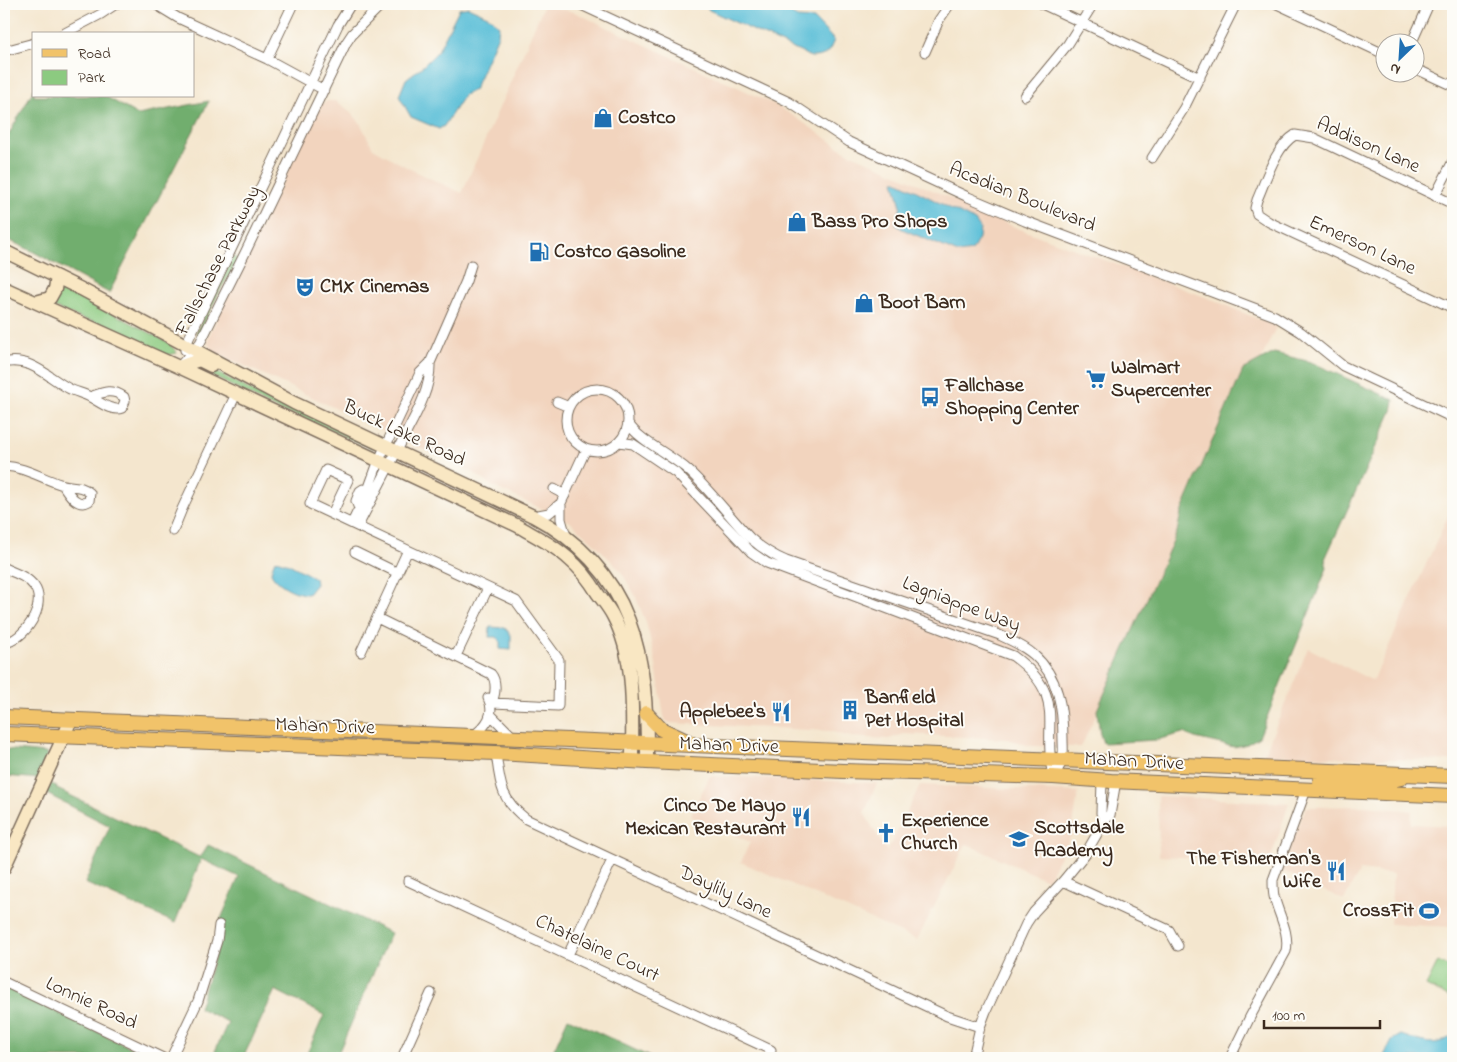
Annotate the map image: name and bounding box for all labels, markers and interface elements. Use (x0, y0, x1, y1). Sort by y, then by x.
legend (32, 32, 195, 98)
north arrow (1374, 32, 1424, 82)
text: Road (78, 43, 111, 65)
text: N (1386, 57, 1404, 80)
text: Park (78, 67, 106, 89)
place label: Costco (618, 104, 676, 133)
shop icon: Costco (592, 107, 614, 129)
street label: Addison Lane (1311, 110, 1425, 182)
street label: Acadian Boulevard (944, 155, 1100, 241)
street label: Fallschase Parkway (168, 181, 269, 342)
place label: Bass Pro Shops (811, 208, 947, 237)
street label: Emerson Lane (1304, 209, 1420, 284)
shop icon: Bass Pro Shops (786, 211, 808, 233)
place label: Costco Gasoline (554, 238, 687, 267)
fuel station icon: Costco Gasoline (528, 241, 550, 263)
place label: CMX Cinemas (320, 273, 430, 302)
theatre icon: CMX Cinemas (294, 276, 316, 298)
place label: Boot Barn (878, 289, 965, 318)
shop icon: Boot Barn (853, 292, 875, 314)
place label: Walmart Supercenter (1111, 354, 1212, 406)
supermarket icon: Walmart Supercenter (1085, 368, 1107, 390)
place label: Fallchase Shopping Center (944, 372, 1079, 425)
bus stop icon: Fallchase Shopping Center (919, 386, 941, 408)
street label: Buck Lake Road (337, 393, 470, 475)
street label: Lagniappe Way (897, 569, 1024, 642)
place label: Banfield Pet Hospital (864, 684, 964, 736)
place label: Applebee's (679, 698, 766, 727)
building icon: Banfield Pet Hospital (839, 699, 861, 721)
restaurant icon: Applebee's (770, 701, 792, 723)
street label: Mahan Drive (275, 711, 375, 743)
street label: Mahan Drive (679, 730, 779, 762)
street label: Mahan Drive (1083, 745, 1185, 779)
place label: Cinco De Mayo Mexican Restaurant (625, 792, 786, 844)
restaurant icon: Cinco De Mayo Mexican Restaurant (790, 806, 812, 828)
place label: Experience Church (901, 807, 989, 859)
place label: Scottsdale Academy (1034, 814, 1125, 867)
church icon: Experience Church (875, 822, 897, 844)
school or university icon: Scottsdale Academy (1008, 828, 1030, 850)
place label: The Fisherman's Wife (1186, 845, 1322, 897)
street label: Daylily Lane (673, 858, 777, 927)
restaurant icon: The Fisherman's Wife (1325, 860, 1347, 882)
place label: CrossFit (1343, 897, 1414, 926)
sports icon: CrossFit (1418, 900, 1440, 922)
street label: Chatelaine Court (530, 907, 664, 991)
street label: Lonnie Road (40, 970, 142, 1038)
scale bar (1264, 997, 1381, 1029)
text: 100 m (1272, 1005, 1305, 1027)

